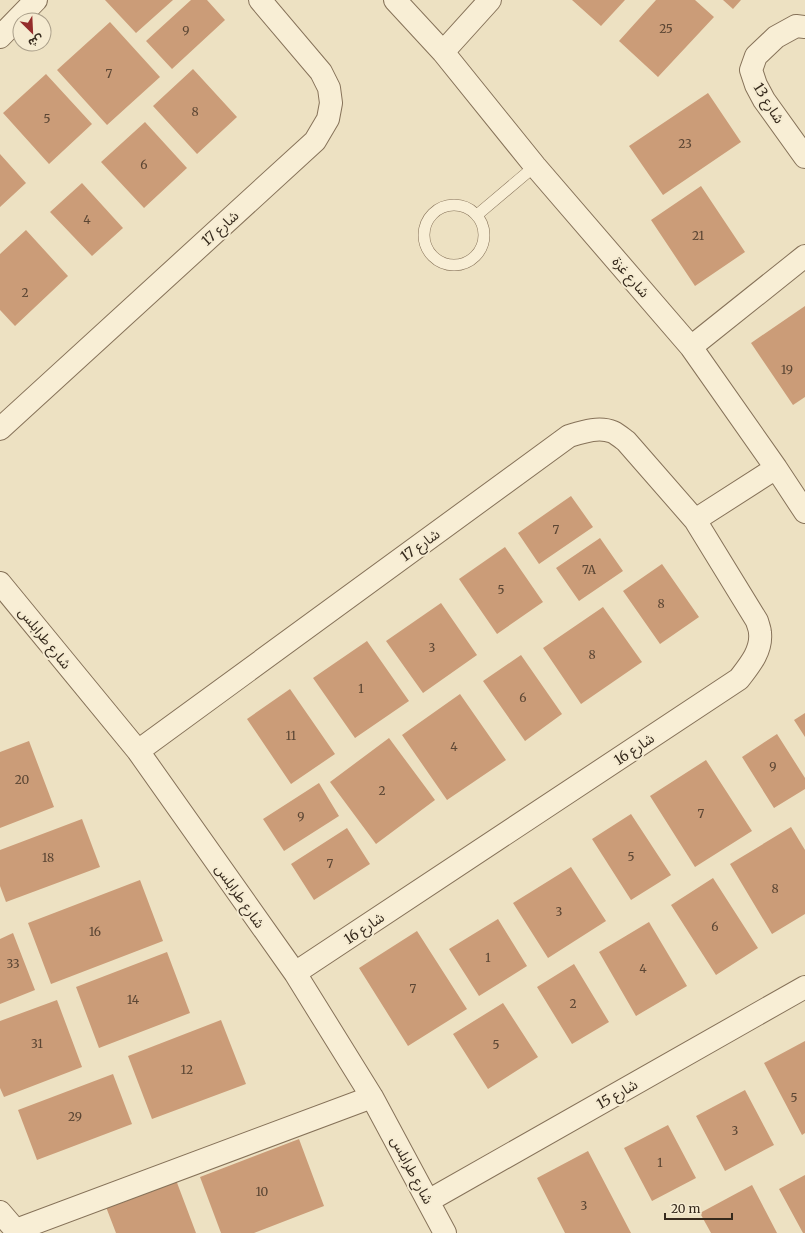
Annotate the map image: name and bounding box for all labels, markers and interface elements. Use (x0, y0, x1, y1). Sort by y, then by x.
north arrow (12, 12, 52, 52)
house number: 25 (659, 21, 673, 36)
house number: 9 (182, 23, 190, 38)
text: ش (26, 32, 46, 51)
house number: 7 (106, 66, 113, 81)
street label: شارع 13 (748, 79, 788, 128)
house number: 8 (191, 104, 199, 119)
house number: 5 (43, 111, 51, 126)
house number: 23 (678, 136, 692, 151)
house number: 6 (140, 157, 148, 172)
street label: شارع 17 (198, 207, 244, 251)
house number: 4 (83, 212, 91, 227)
house number: 21 (692, 228, 705, 243)
street label: شارع غزة (607, 253, 654, 302)
house number: 2 (21, 285, 29, 300)
house number: 19 (781, 362, 793, 377)
house number: 7 (553, 522, 560, 537)
street label: شارع 17 (397, 525, 444, 567)
house number: 7A (582, 562, 597, 577)
house number: 5 (497, 582, 505, 597)
house number: 8 (657, 596, 665, 611)
street label: شارع طرابلس (13, 603, 75, 674)
house number: 3 (429, 640, 436, 655)
house number: 8 (588, 647, 596, 662)
house number: 1 (358, 681, 364, 696)
house number: 6 (519, 690, 527, 705)
house number: 11 (286, 728, 297, 743)
street label: شارع 16 (610, 729, 659, 771)
house number: 4 (450, 739, 458, 754)
house number: 9 (769, 759, 777, 774)
house number: 20 (15, 772, 30, 787)
house number: 2 (378, 783, 386, 798)
house number: 7 (698, 806, 705, 821)
house number: 9 (297, 809, 305, 824)
house number: 5 (627, 849, 635, 864)
house number: 18 (42, 850, 54, 865)
house number: 7 (327, 856, 334, 871)
street label: شارع طرابلس (210, 860, 269, 933)
house number: 8 (771, 881, 779, 896)
house number: 3 (556, 904, 563, 919)
street label: شارع 16 (340, 908, 389, 950)
house number: 6 (711, 919, 719, 934)
house number: 16 (89, 924, 101, 939)
house number: 1 (485, 950, 491, 965)
house number: 33 (6, 956, 20, 971)
house number: 4 (639, 961, 647, 976)
house number: 7 (410, 981, 417, 996)
house number: 14 (127, 992, 140, 1007)
house number: 2 (569, 996, 577, 1011)
house number: 31 (31, 1036, 43, 1051)
house number: 5 (492, 1037, 500, 1052)
house number: 12 (181, 1062, 193, 1077)
street label: شارع 15 (593, 1075, 642, 1115)
house number: 5 (790, 1090, 798, 1105)
house number: 29 (68, 1109, 82, 1124)
house number: 3 (732, 1123, 739, 1138)
street label: شارع طرابلس (385, 1133, 437, 1208)
house number: 1 (657, 1155, 663, 1170)
house number: 10 (256, 1184, 269, 1199)
scale bar (665, 1195, 732, 1221)
house number: 3 (581, 1198, 588, 1213)
text: 20 m (671, 1201, 700, 1216)

